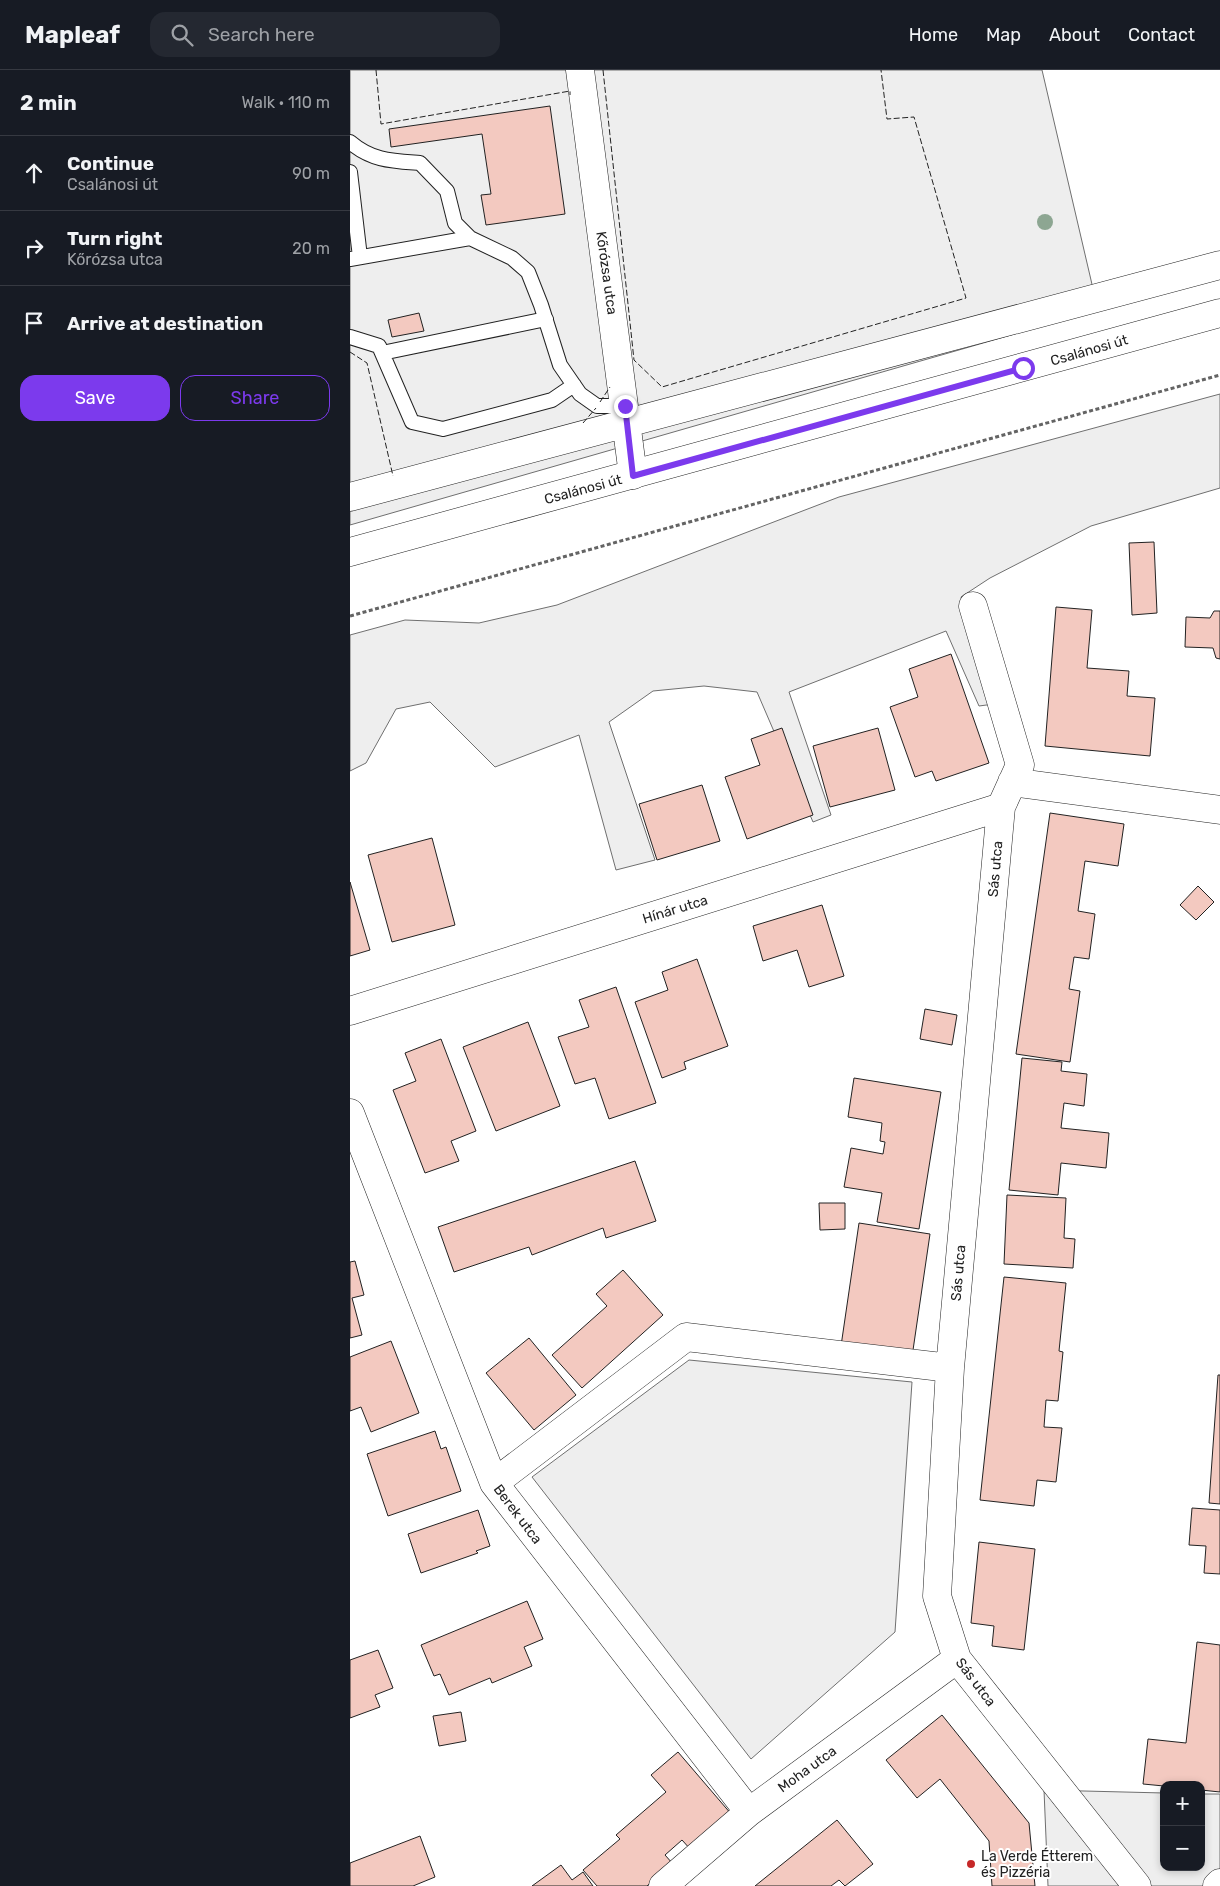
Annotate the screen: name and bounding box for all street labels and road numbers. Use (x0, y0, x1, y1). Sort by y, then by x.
street label: Kőrózsa utca (592, 230, 621, 316)
street label: Csalánosi út (1048, 331, 1130, 370)
street label: Csalánosi út (542, 471, 624, 508)
street label: Sás utca (985, 840, 1006, 898)
street label: Hínár utca (640, 891, 710, 927)
street label: Sás utca (948, 1244, 969, 1302)
street label: Berek utca (490, 1481, 545, 1547)
street label: Sás utca (952, 1655, 999, 1710)
street label: Moha utca (775, 1742, 840, 1796)

